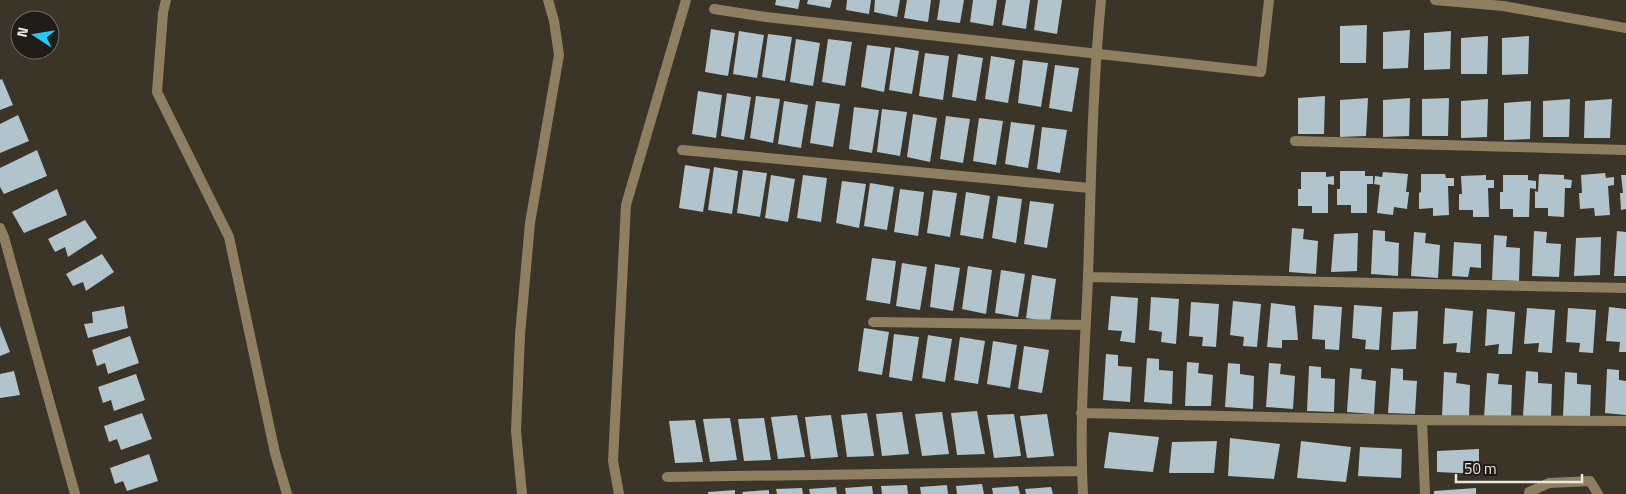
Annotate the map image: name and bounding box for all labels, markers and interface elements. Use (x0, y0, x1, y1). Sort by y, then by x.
north arrow (10, 10, 60, 60)
text: N (11, 25, 33, 39)
scale bar (1456, 452, 1582, 484)
text: 50 m (1464, 457, 1497, 480)

